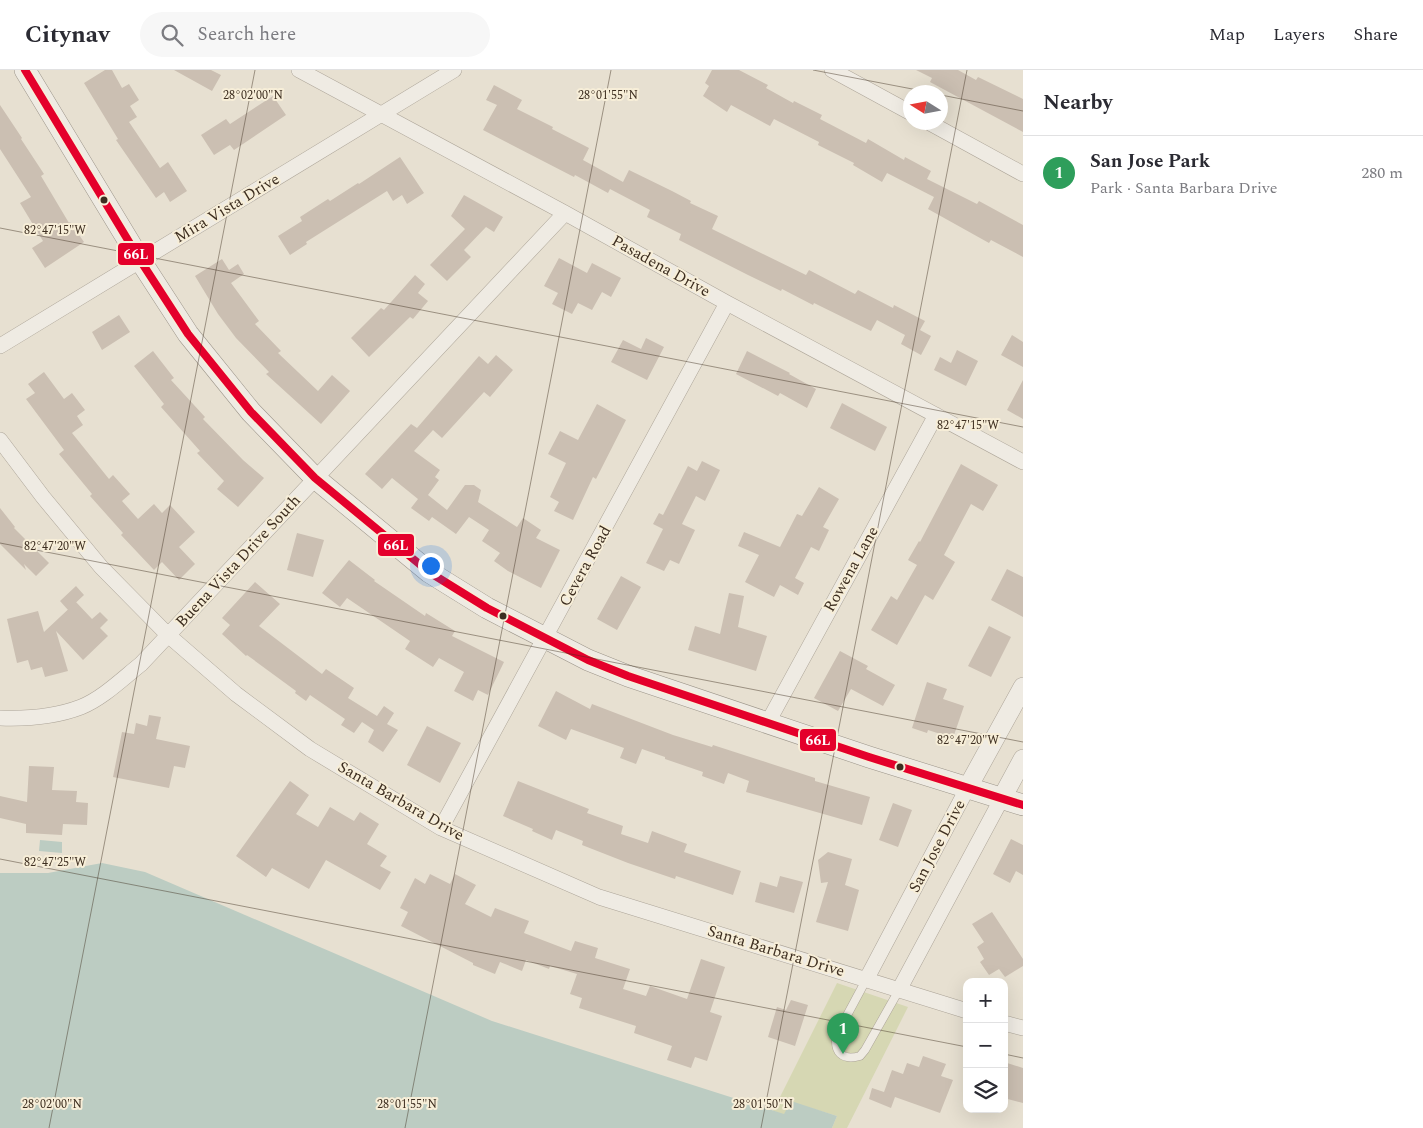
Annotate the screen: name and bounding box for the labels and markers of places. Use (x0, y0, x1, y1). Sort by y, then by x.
unlabelled marker (99, 195, 109, 205)
unlabelled marker (498, 611, 508, 621)
unlabelled marker (895, 762, 905, 772)
pin: 1 (827, 1013, 859, 1054)

